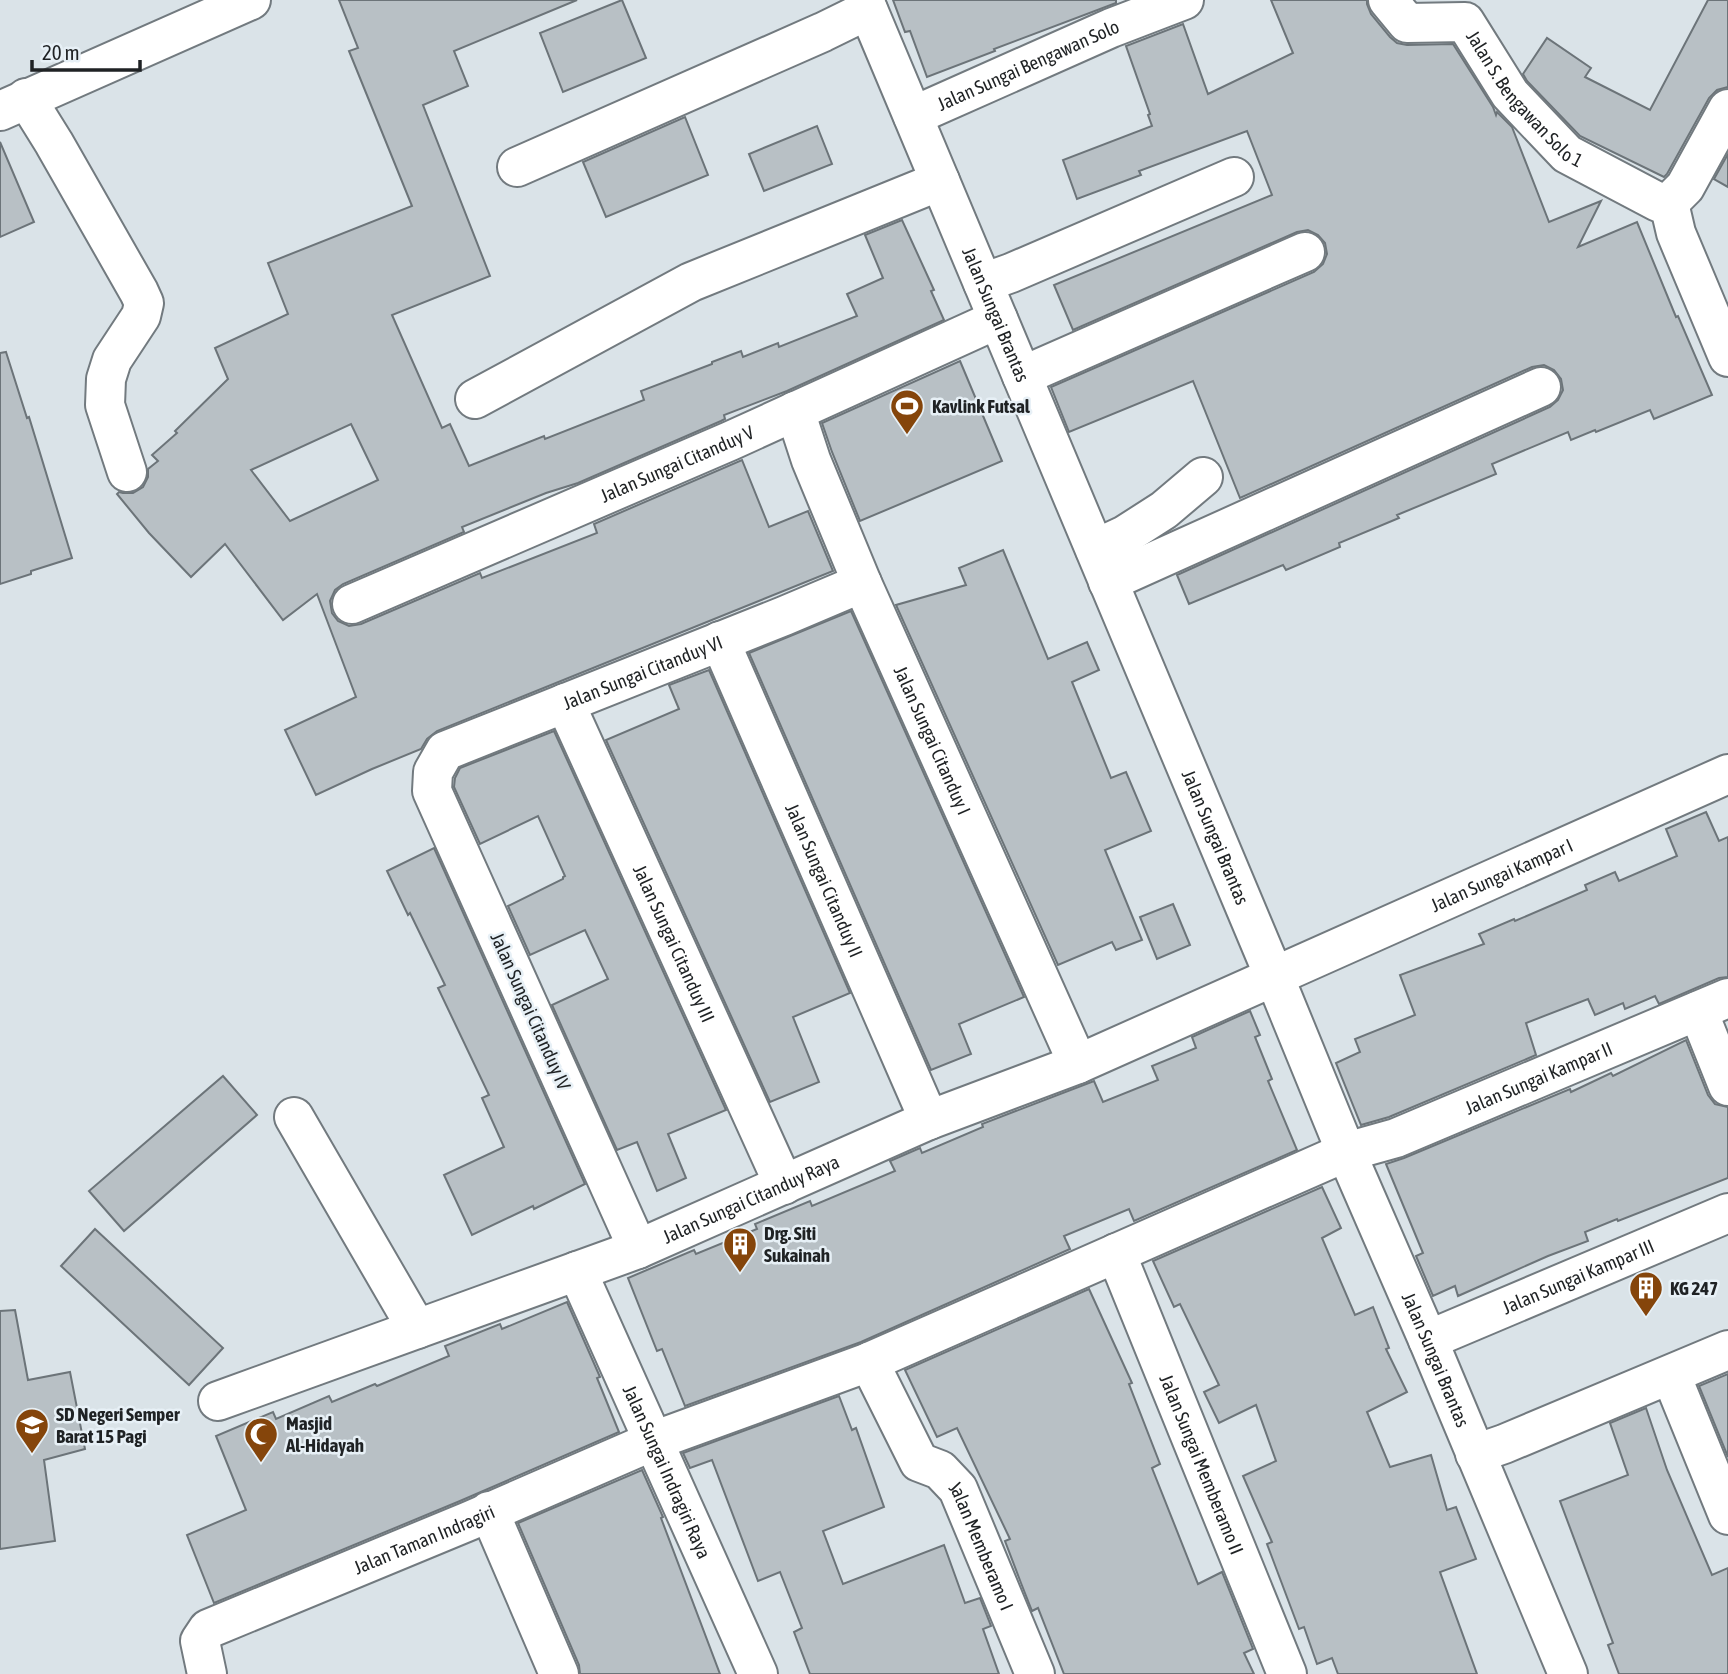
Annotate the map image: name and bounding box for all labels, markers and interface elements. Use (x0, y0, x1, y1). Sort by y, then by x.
street label: Jalan Sungai Bengawan Solo (934, 15, 1122, 115)
street label: Jalan S. Bengawan Solo 1 (1462, 26, 1587, 171)
scale bar (32, 28, 140, 72)
text: 20 m (42, 40, 80, 64)
street label: Jalan Sungai Brantas (958, 244, 1034, 385)
sports icon: Kavlink Futsal (888, 387, 926, 436)
place label: Kavlink Futsal (932, 395, 1031, 417)
street label: Jalan Sungai Citanduy V (597, 420, 758, 507)
street label: Jalan Sungai Citanduy VI (559, 631, 726, 714)
street label: Jalan Sungai Citanduy I (890, 662, 976, 818)
street label: Jalan Sungai Brantas (1178, 766, 1254, 908)
street label: Jalan Sungai Citanduy II (781, 800, 868, 960)
street label: Jalan Sungai Kampar I (1427, 834, 1576, 916)
street label: Jalan Sungai Citanduy III (629, 861, 719, 1025)
street label: Jalan Sungai Citanduy IV (486, 929, 576, 1094)
street label: Jalan Sungai Kampar II (1461, 1037, 1616, 1119)
street label: Jalan Sungai Citanduy Raya (659, 1150, 842, 1248)
place label: Drg. Siti Sukainah (764, 1222, 830, 1266)
building icon: Drg. Siti Sukainah (721, 1225, 759, 1274)
street label: Jalan Sungai Kampar III (1499, 1235, 1657, 1318)
building icon: KG 247 (1627, 1269, 1665, 1318)
place label: KG 247 (1670, 1277, 1718, 1299)
street label: Jalan Sungai Brantas (1398, 1289, 1474, 1430)
street label: Jalan Sungai Memberamo II (1155, 1371, 1248, 1558)
street label: Jalan Sungai Indragiri Raya (619, 1382, 716, 1562)
place label: SD Negeri Semper Barat 15 Pagi (56, 1403, 180, 1447)
school or university icon: SD Negeri Semper Barat 15 Pagi (13, 1406, 51, 1455)
place label: Masjid Al-Hidayah (285, 1412, 364, 1456)
mosque icon: Masjid Al-Hidayah (242, 1415, 280, 1464)
street label: Jalan Memberamo I (945, 1476, 1018, 1614)
street label: Jalan Taman Indragiri (350, 1500, 498, 1579)

